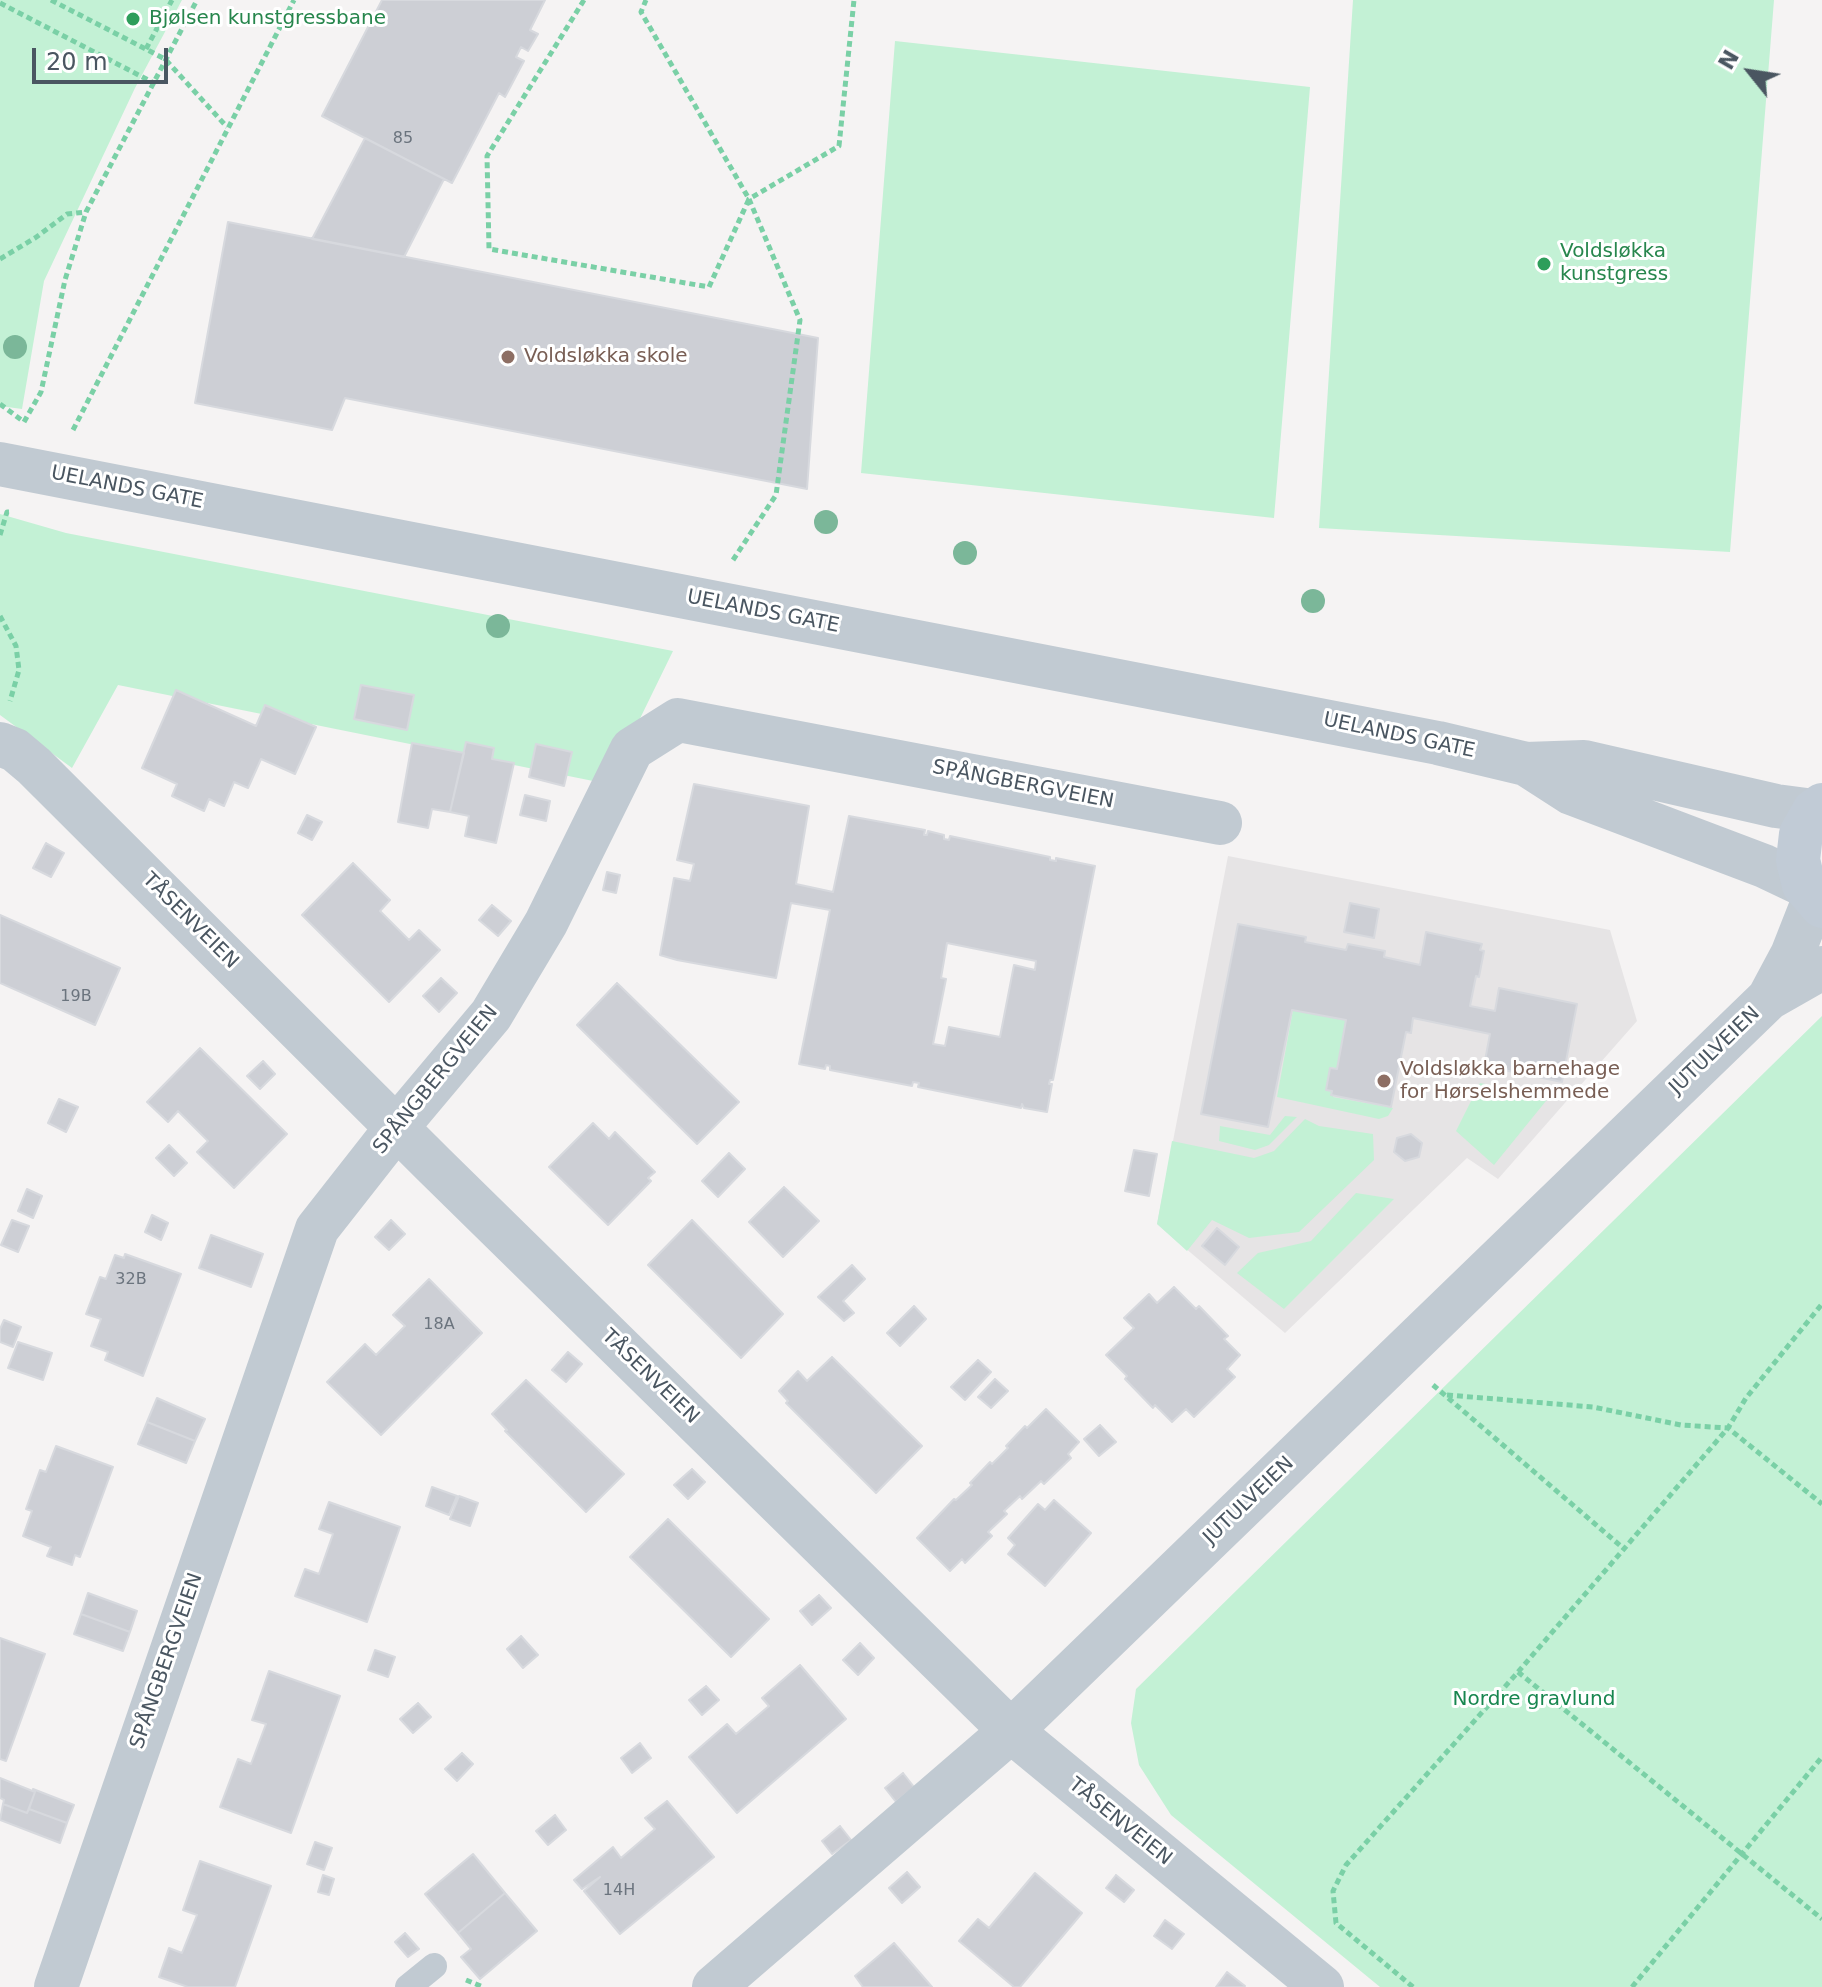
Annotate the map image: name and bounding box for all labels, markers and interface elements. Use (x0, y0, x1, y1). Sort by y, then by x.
place label: Bjølsen kunstgressbane (149, 7, 386, 31)
marker: Bjølsen kunstgressbane (124, 10, 142, 28)
scale bar (36, 32, 172, 82)
north arrow (1710, 32, 1790, 112)
text: N (1713, 46, 1744, 74)
text: 20 m (46, 48, 108, 76)
house number: 85 (393, 129, 413, 149)
place label: Voldsløkka kunstgress (1560, 240, 1668, 287)
marker: Voldsløkka kunstgress (1535, 255, 1553, 273)
place label: Voldsløkka skole (524, 345, 688, 369)
marker: Voldsløkka skole (499, 348, 517, 366)
street label: UELANDS GATE (49, 461, 205, 515)
street label: UELANDS GATE (685, 585, 841, 639)
street label: UELANDS GATE (1321, 708, 1477, 764)
street label: SPÅNGBERGVEIEN (930, 756, 1116, 814)
street label: TÅSENVEIEN (137, 868, 243, 974)
house number: 19B (60, 987, 92, 1007)
street label: SPÅNGBERGVEIEN (369, 1001, 503, 1159)
street label: JUTULVEIEN (1665, 1002, 1765, 1100)
place label: Voldsløkka barnehage for Hørselshemmede (1400, 1058, 1620, 1105)
marker: Voldsløkka barnehage for Hørselshemmede (1375, 1072, 1393, 1090)
house number: 32B (115, 1270, 147, 1290)
house number: 18A (423, 1315, 455, 1335)
street label: TÅSENVEIEN (596, 1325, 704, 1429)
street label: JUTULVEIEN (1199, 1452, 1299, 1550)
street label: SPÅNGBERGVEIEN (126, 1570, 208, 1752)
park label: Nordre gravlund (1453, 1688, 1615, 1712)
street label: TÅSENVEIEN (1063, 1773, 1177, 1871)
house number: 14H (603, 1881, 635, 1901)

